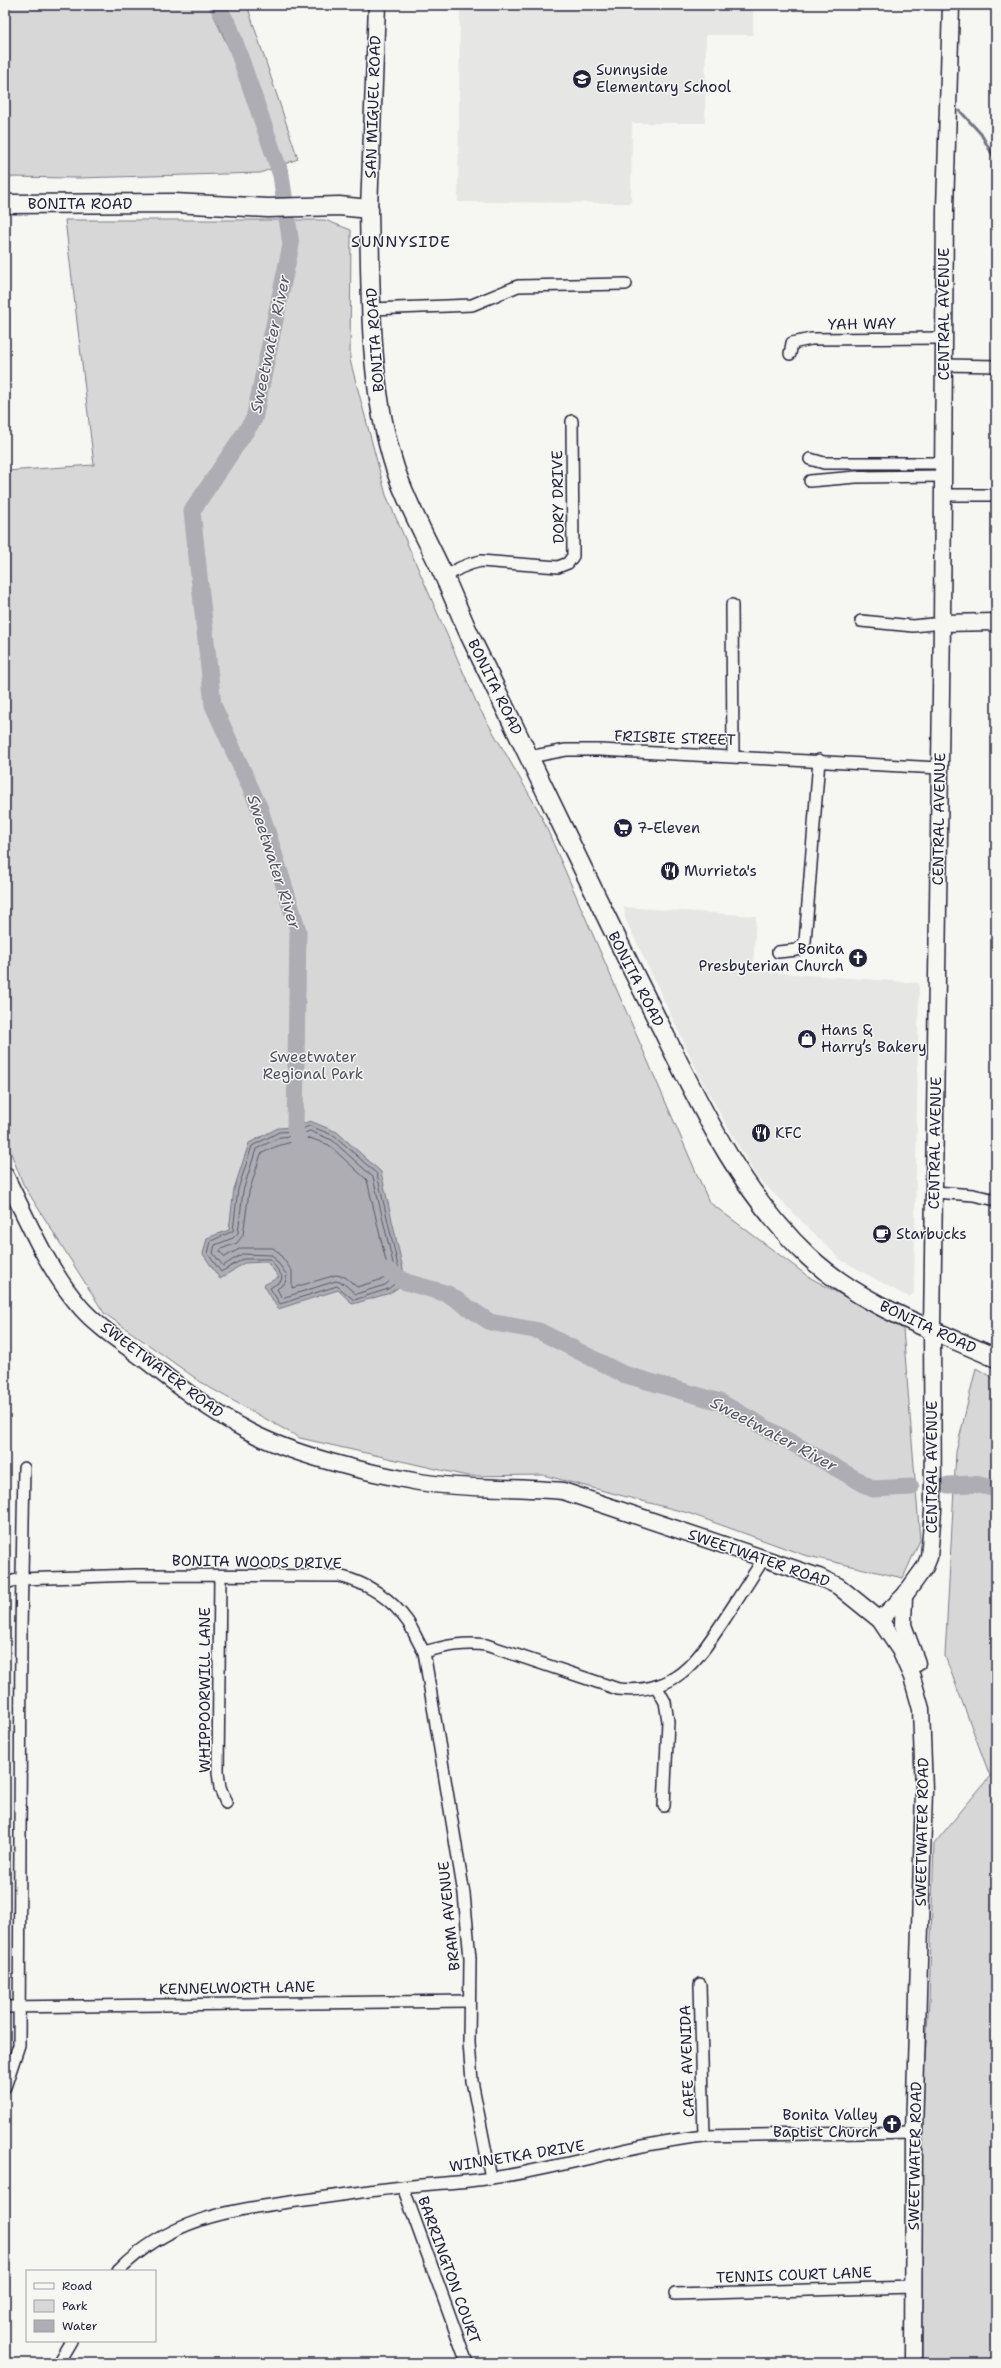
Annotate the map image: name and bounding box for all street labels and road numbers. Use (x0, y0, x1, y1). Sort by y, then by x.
street label: SAN MIGUEL ROAD (361, 35, 385, 179)
street label: BONITA ROAD (28, 194, 132, 214)
street label: CENTRAL AVENUE (934, 248, 954, 380)
street label: BONITA ROAD (361, 287, 389, 393)
street label: YAH WAY (828, 313, 896, 335)
street label: DORY DRIVE (547, 450, 569, 544)
street label: BONITA ROAD (463, 636, 527, 739)
street label: FRISBIE STREET (614, 726, 736, 750)
street label: CENTRAL AVENUE (928, 752, 950, 886)
street label: BONITA ROAD (603, 928, 669, 1030)
street label: CENTRAL AVENUE (924, 1076, 946, 1210)
street label: BONITA ROAD (876, 1296, 980, 1358)
street label: SWEETWATER ROAD (97, 1317, 228, 1423)
street label: CENTRAL AVENUE (922, 1401, 942, 1533)
street label: SWEETWATER ROAD (685, 1524, 833, 1592)
street label: BONITA WOODS DRIVE (172, 1551, 342, 1573)
street label: WHIPPOORWILL LANE (195, 1607, 215, 1773)
street label: SWEETWATER ROAD (911, 1757, 933, 1907)
street label: BRAM AVENUE (433, 1860, 465, 1972)
street label: KENNELWORTH LANE (159, 1977, 315, 1999)
street label: CAFE AVENIDA (675, 2004, 699, 2117)
street label: SWEETWATER ROAD (904, 2081, 926, 2231)
street label: WINNETKA DRIVE (448, 2135, 586, 2177)
street label: BARRINGTON COURT (413, 2194, 485, 2346)
street label: TENNIS COURT LANE (716, 2262, 872, 2288)

